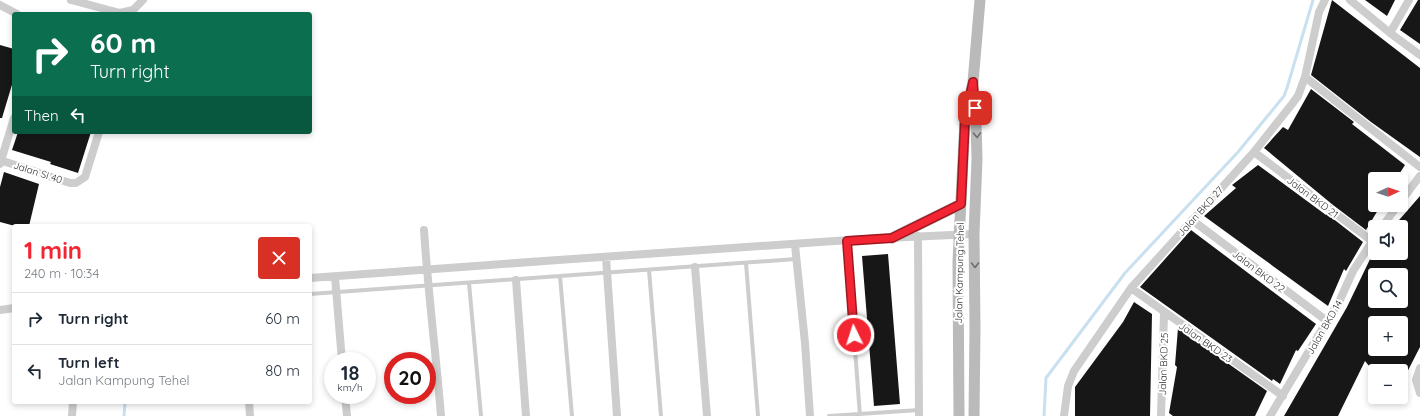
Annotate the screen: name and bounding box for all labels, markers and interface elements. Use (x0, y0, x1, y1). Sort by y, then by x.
text: 60 m (90, 25, 156, 60)
icon: right (24, 28, 76, 80)
text: Turn right (90, 60, 170, 83)
pin (958, 91, 992, 125)
icon: arrive (964, 97, 986, 119)
icon: left (67, 104, 89, 126)
text: Then (24, 106, 59, 125)
one-way arrow (973, 132, 981, 138)
street label: Jalan SI 40 (12, 158, 64, 187)
north arrow (1368, 172, 1408, 212)
map controls (1368, 172, 1408, 404)
street label: Jalan BKD 21 (1284, 174, 1341, 221)
street label: Jalan BKD 27 (1175, 184, 1226, 239)
button: sound (1368, 220, 1408, 260)
street label: Jalan Kampung Tehel (952, 222, 967, 324)
text: 1 min (24, 235, 82, 265)
button: close (258, 237, 300, 279)
street label: Jalan BKD 22 (1230, 247, 1288, 296)
one-way arrow (970, 262, 979, 268)
text: 240 m · 10:34 (24, 265, 99, 281)
button: search (1368, 268, 1408, 308)
street label: Jalan BKD 14 (1304, 298, 1345, 357)
icon: right (24, 308, 46, 330)
text: Turn right (58, 309, 129, 328)
text: 60 m (265, 309, 300, 328)
position arrow (833, 314, 875, 356)
button: + (1368, 316, 1408, 356)
street label: Jalan BKD 23 (1176, 319, 1235, 366)
street label: Jalan BKD 25 (1156, 332, 1171, 396)
speed limit sign: 20 (384, 352, 436, 404)
text: Turn left (58, 353, 120, 372)
icon: left (24, 360, 46, 382)
text: 18 (341, 360, 359, 385)
text: 80 m (265, 361, 300, 380)
button: − (1368, 364, 1408, 404)
text: Jalan Kampung Tehel (58, 372, 190, 388)
text: km/h (337, 381, 363, 394)

